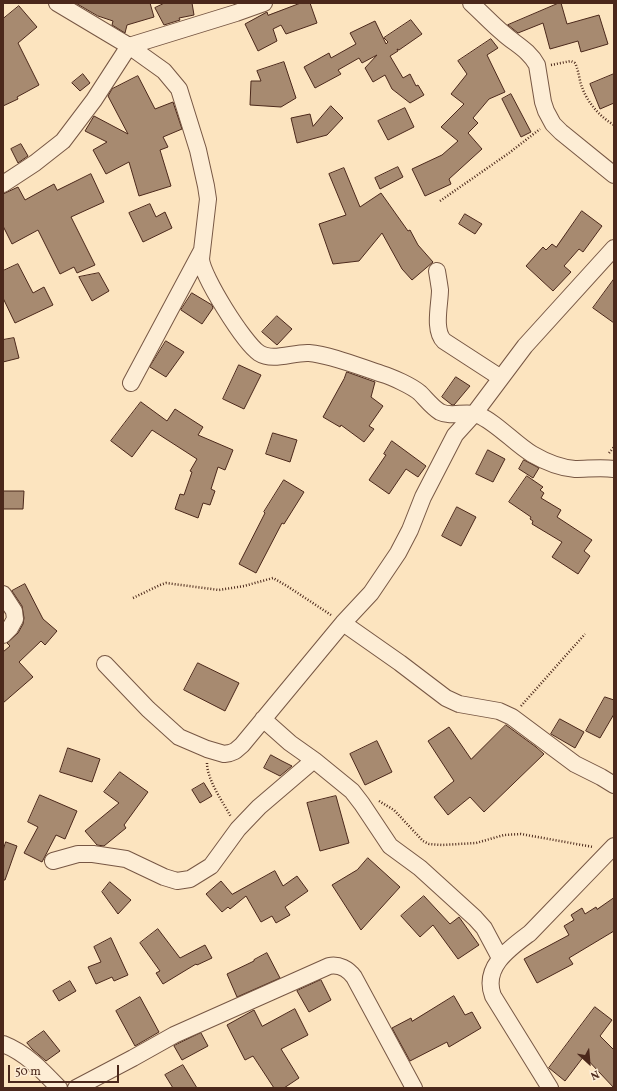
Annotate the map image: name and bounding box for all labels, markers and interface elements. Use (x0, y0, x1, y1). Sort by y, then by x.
north arrow (569, 1043, 609, 1083)
scale bar (10, 1057, 121, 1083)
text: 50 m (15, 1064, 41, 1080)
text: N (588, 1066, 601, 1083)

